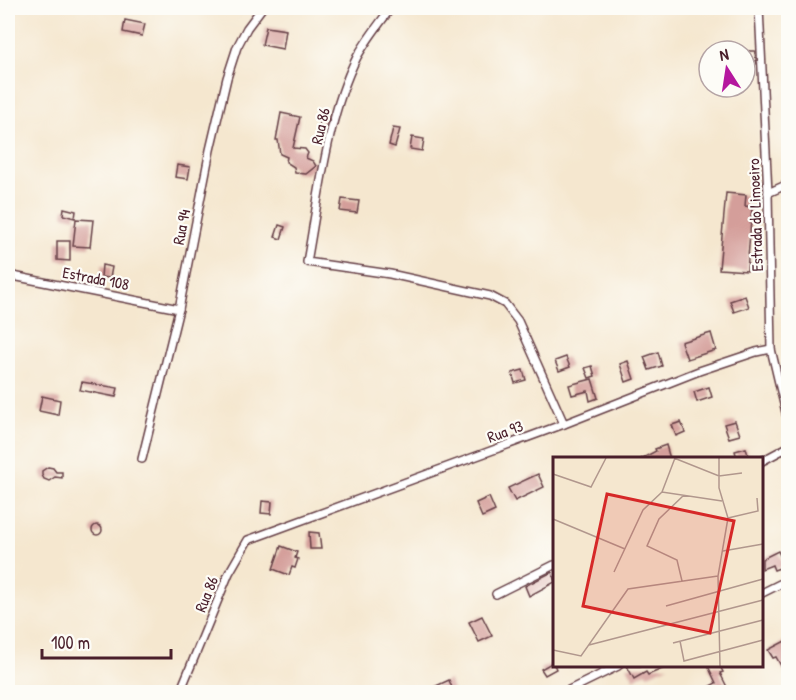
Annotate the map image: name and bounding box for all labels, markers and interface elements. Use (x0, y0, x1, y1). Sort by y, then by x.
north arrow (697, 39, 757, 99)
text: N (717, 43, 731, 66)
street label: Rua 86 (305, 106, 335, 146)
street label: Estrada do Limoeiro (742, 158, 768, 272)
street label: Rua 94 (167, 207, 195, 247)
street label: Estrada 108 (61, 261, 131, 295)
street label: Rua 93 (484, 414, 526, 448)
inset map (553, 457, 763, 667)
street label: Rua 86 (189, 573, 223, 615)
scale bar (42, 622, 171, 660)
text: 100 m (51, 630, 90, 655)

